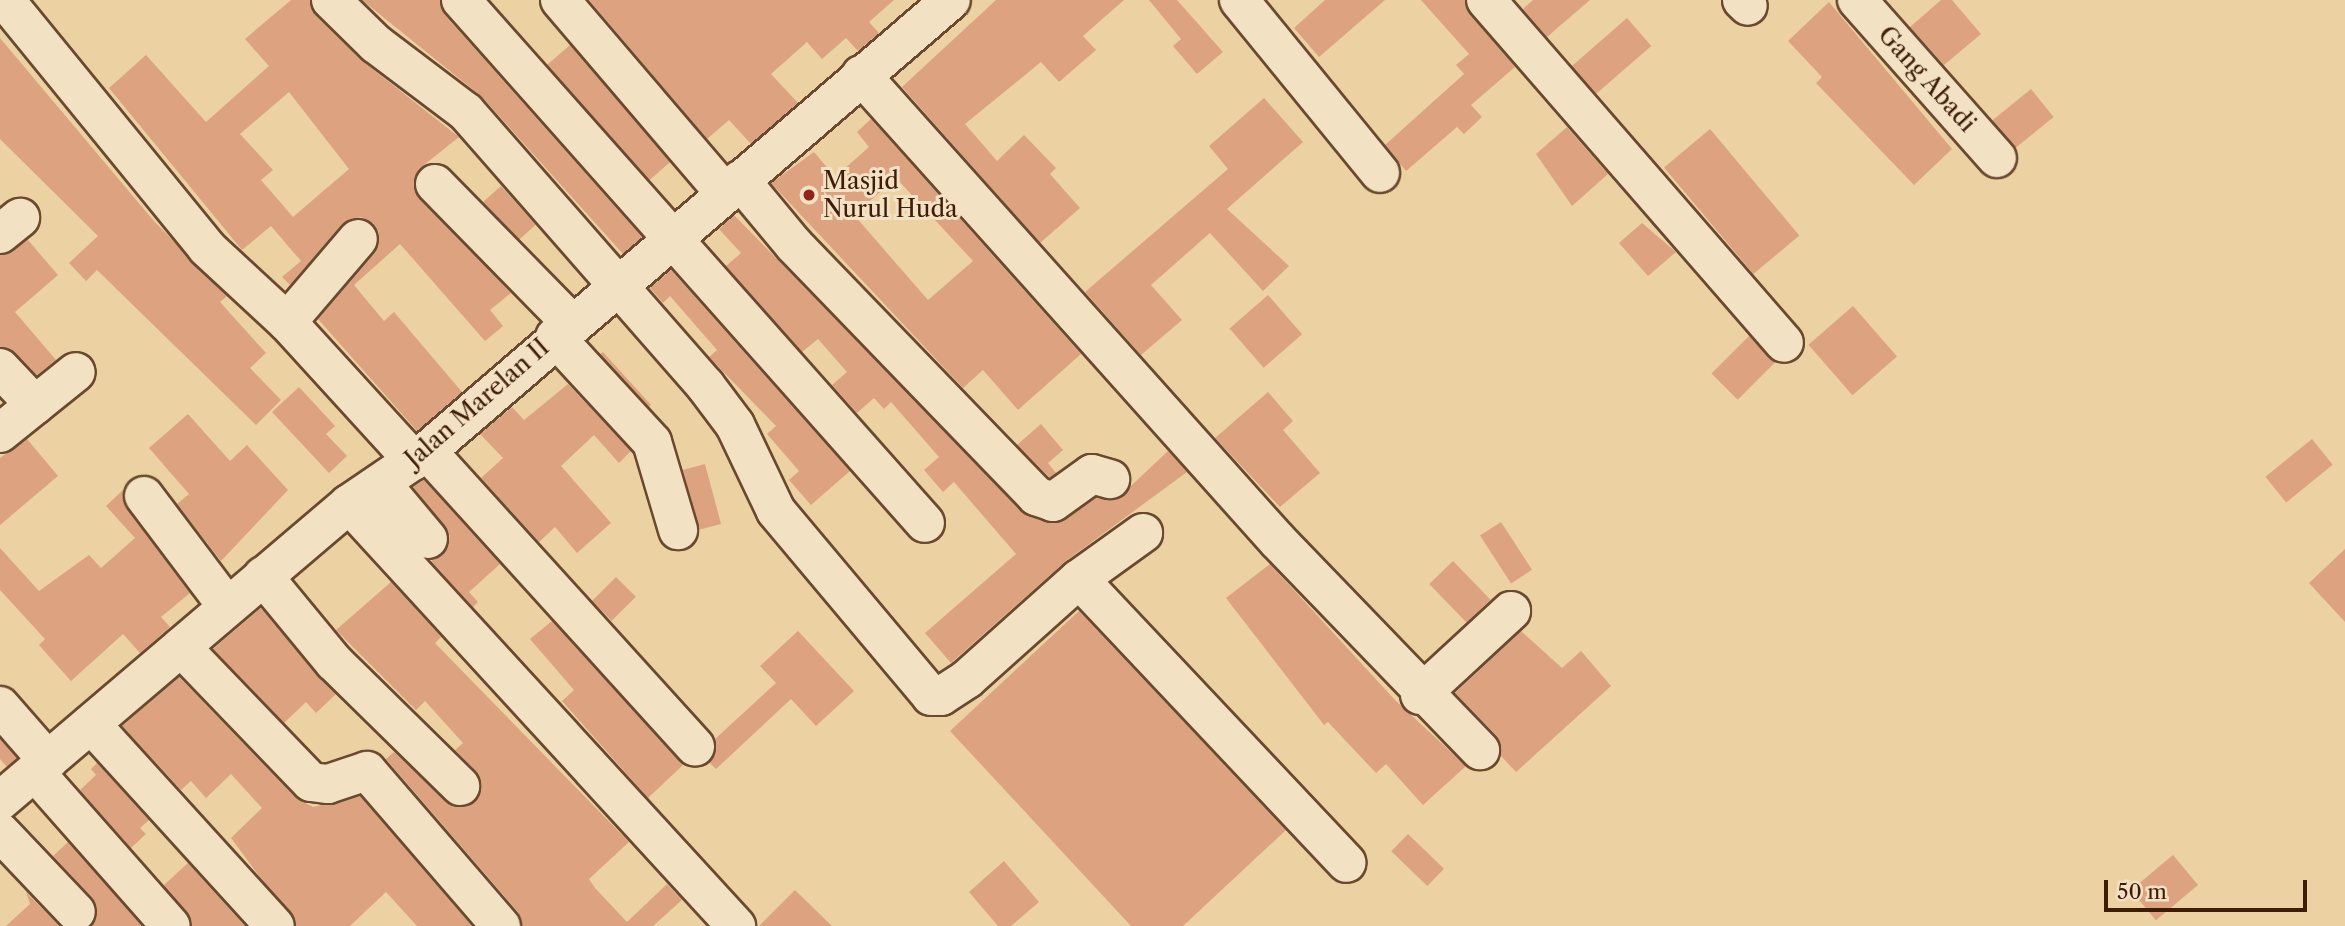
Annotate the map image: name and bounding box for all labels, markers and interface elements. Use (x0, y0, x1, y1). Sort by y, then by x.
street label: Gang Abadi (1872, 20, 1982, 138)
place label: Masjid Nurul Huda (823, 167, 958, 223)
marker: Masjid Nurul Huda (801, 187, 817, 203)
street label: Jalan Marelan II (399, 333, 555, 473)
scale bar (2107, 866, 2310, 910)
text: 50 m (2117, 879, 2167, 904)

